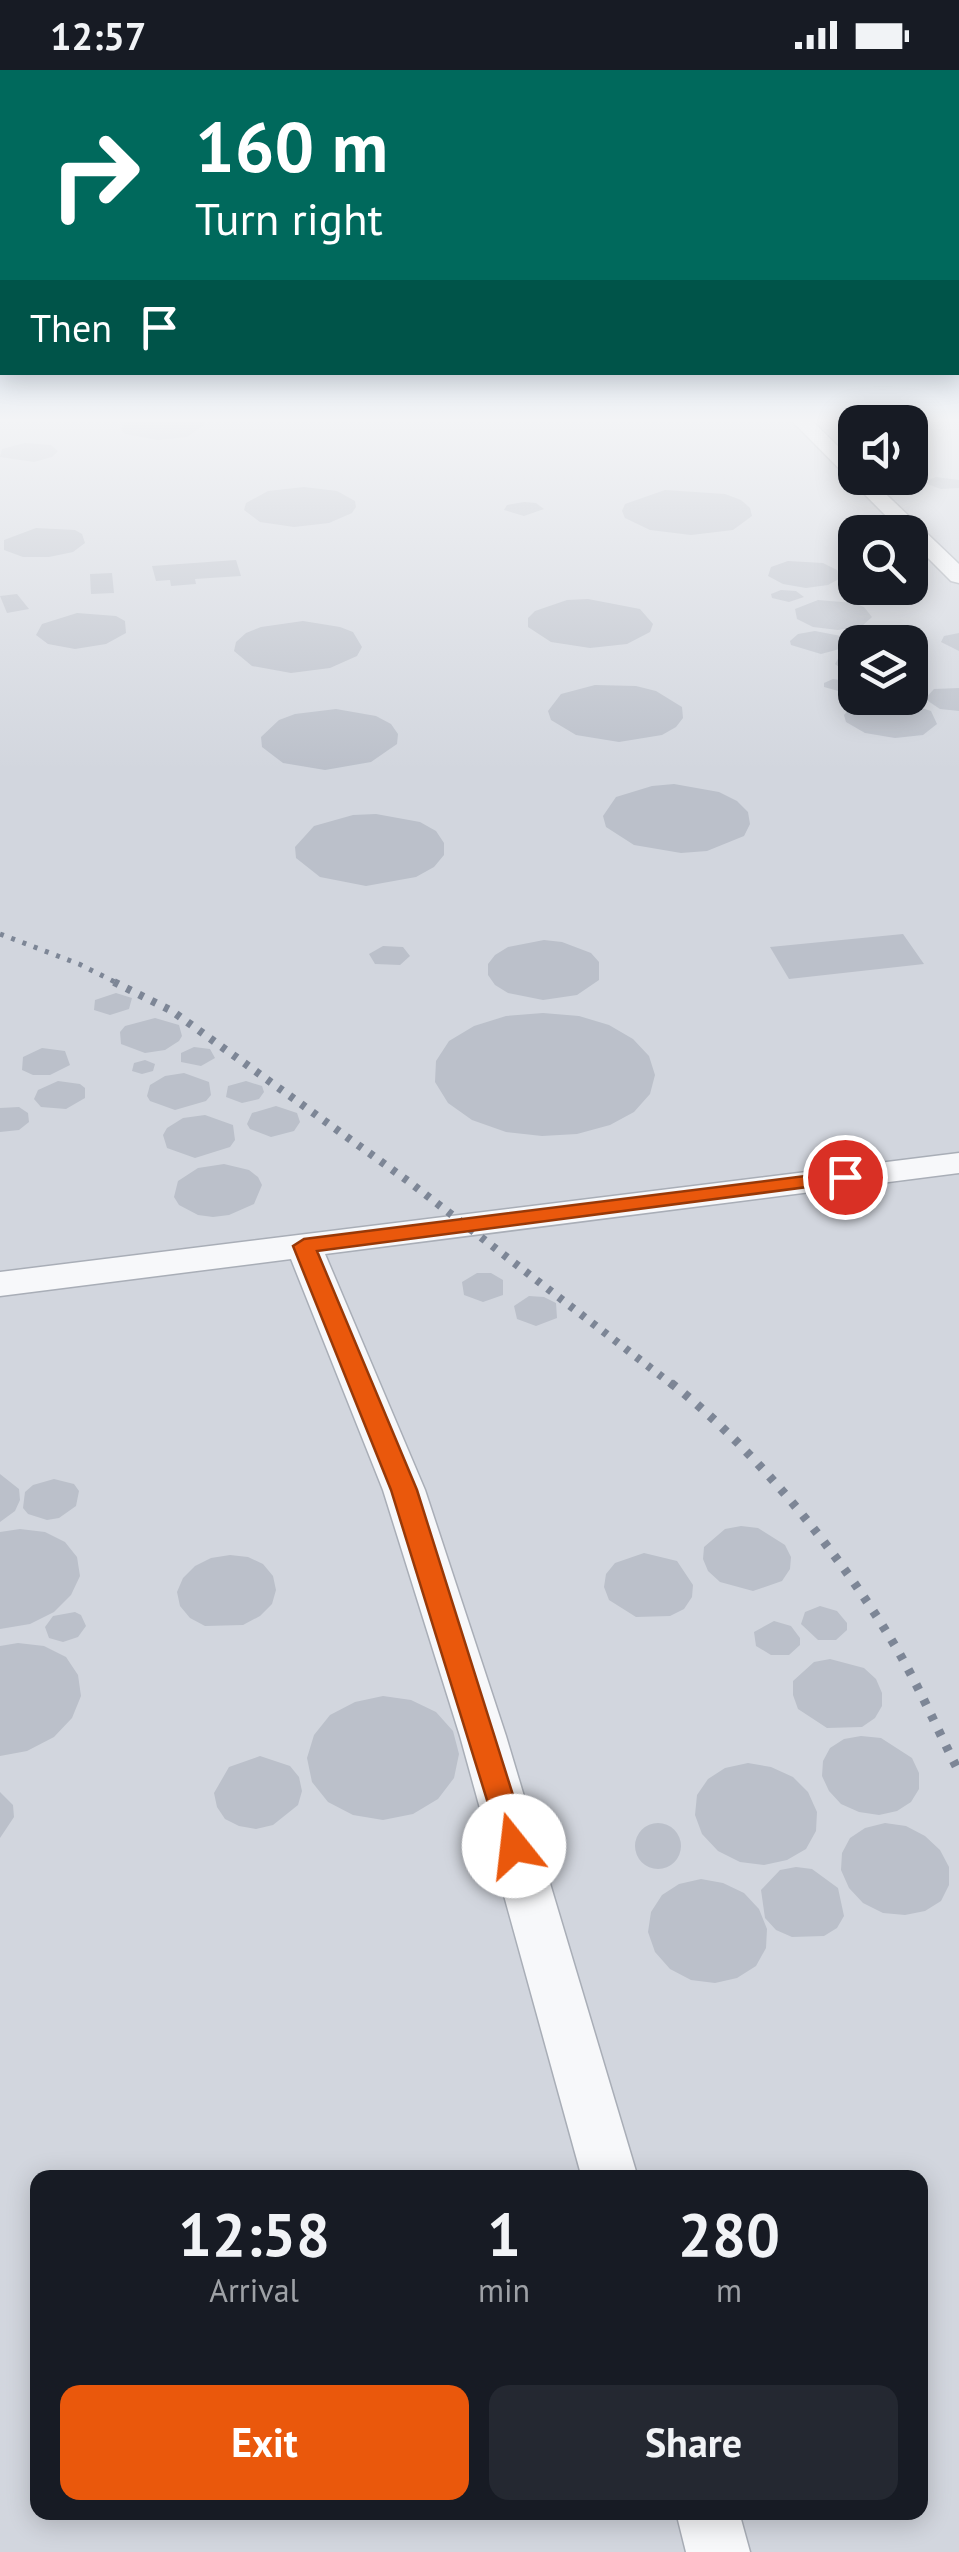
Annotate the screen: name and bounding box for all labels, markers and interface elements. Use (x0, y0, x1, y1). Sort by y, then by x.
text: 12:57 (50, 11, 146, 60)
text: 160 m (195, 101, 388, 191)
icon: right (30, 110, 160, 240)
text: Turn right (195, 189, 383, 247)
icon: arrive (132, 300, 187, 355)
text: Then (30, 303, 112, 352)
map controls (838, 405, 928, 715)
button: sound (838, 405, 928, 495)
button: search (838, 515, 928, 605)
button: layers (838, 625, 928, 715)
pin (803, 1135, 888, 1220)
icon: arrive (818, 1150, 873, 1205)
position arrow (462, 1794, 566, 1898)
text: 12:58 (178, 2195, 330, 2273)
text: 1 (487, 2195, 521, 2273)
text: 280 (678, 2195, 780, 2273)
text: Arrival (209, 2269, 299, 2311)
text: min (478, 2269, 530, 2311)
text: m (716, 2269, 742, 2311)
button: Exit (60, 2385, 469, 2500)
button: Share (489, 2385, 898, 2500)

